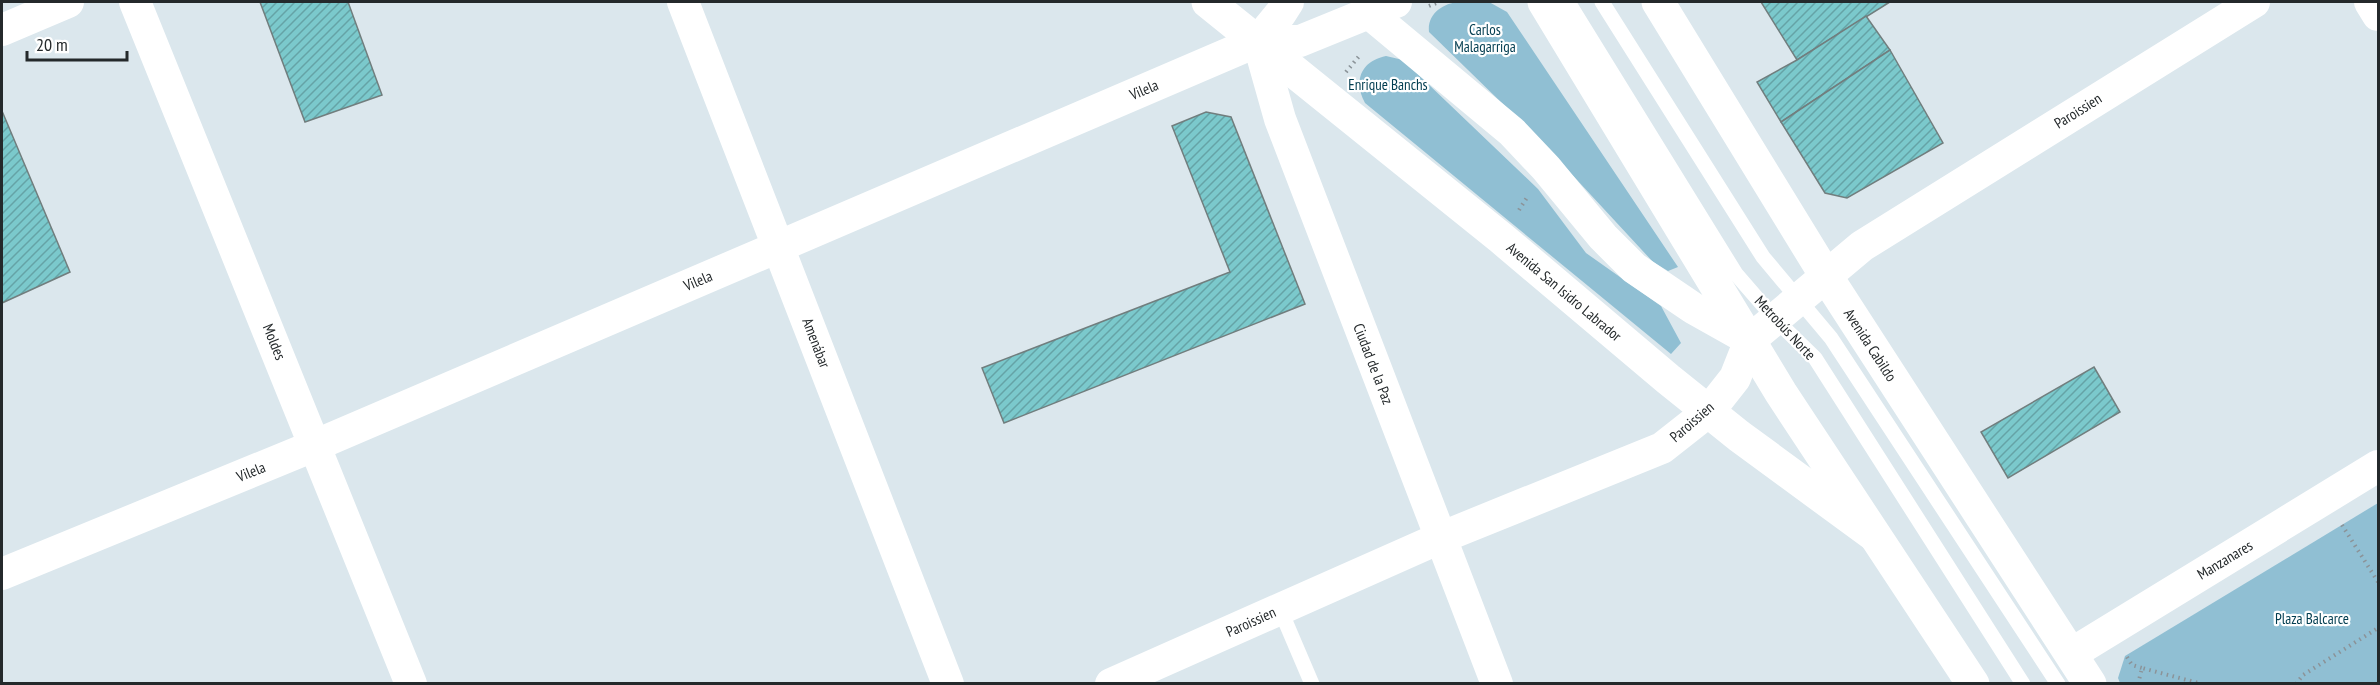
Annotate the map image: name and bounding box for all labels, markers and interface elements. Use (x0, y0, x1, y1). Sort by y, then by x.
park label: Carlos Malagarriga (1454, 20, 1516, 56)
scale bar (27, 24, 128, 62)
text: 20 m (36, 33, 68, 56)
street label: Vilela (1126, 75, 1161, 104)
park label: Enrique Banchs (1348, 75, 1428, 94)
street label: Paroissien (2050, 89, 2105, 133)
street label: Avenida San Isidro Labrador (1503, 238, 1626, 346)
street label: Vilela (680, 266, 715, 295)
street label: Metrobús Norte (1751, 292, 1820, 364)
street label: Avenida Cabildo (1840, 305, 1901, 385)
street label: Amenábar (798, 315, 835, 371)
street label: Moldes (259, 321, 290, 363)
street label: Ciudad de la Paz (1349, 321, 1398, 407)
street label: Paroissien (1666, 397, 1718, 446)
street label: Vilela (233, 457, 268, 486)
street label: Manzanares (2193, 536, 2256, 584)
street label: Paroissien (1223, 602, 1279, 641)
park label: Plaza Balcarce (2275, 609, 2349, 628)

